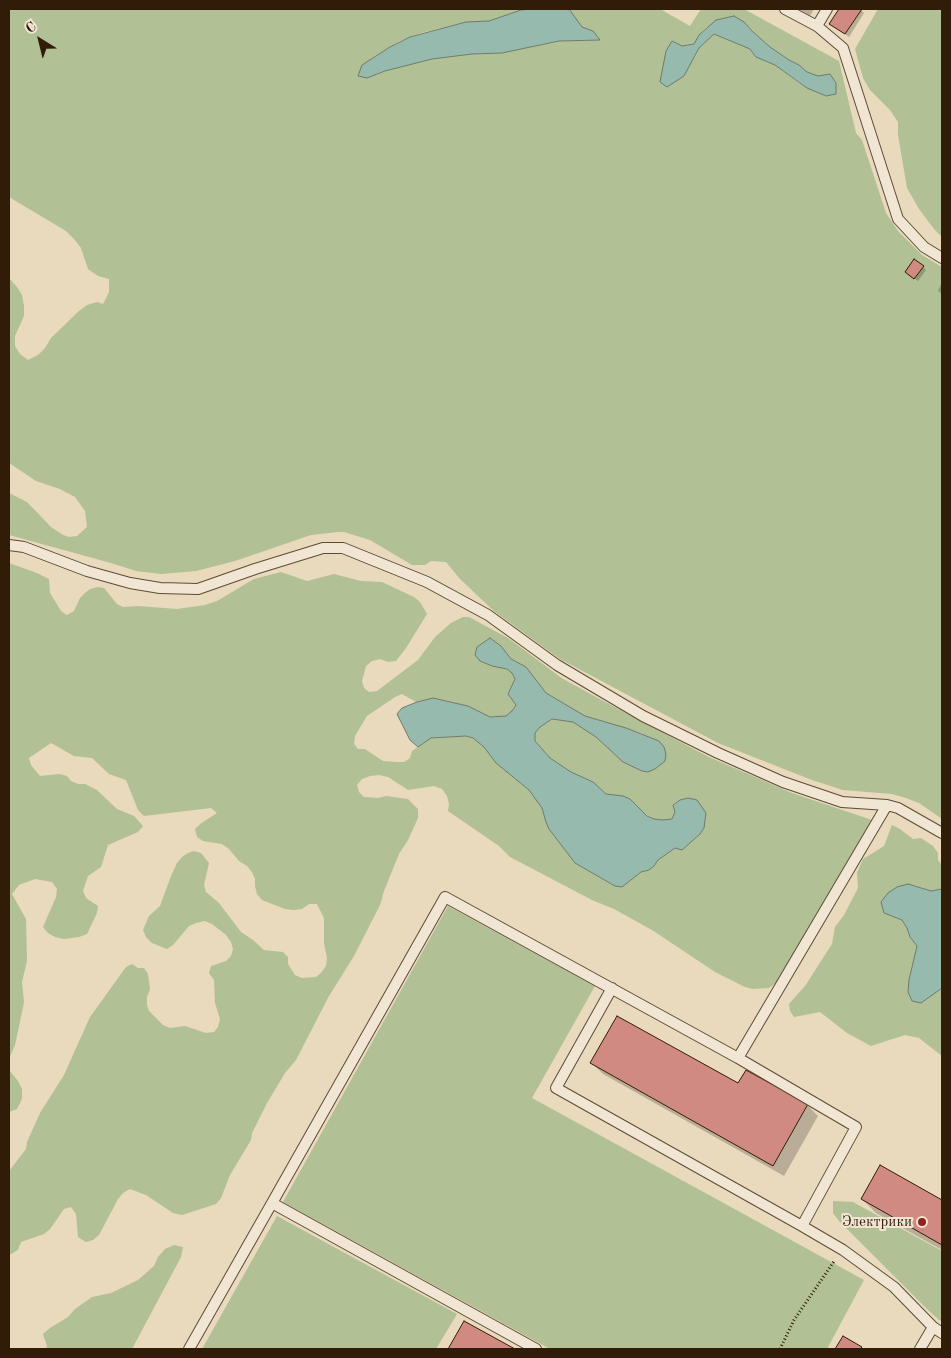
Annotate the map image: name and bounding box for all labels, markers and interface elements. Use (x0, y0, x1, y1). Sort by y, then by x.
north arrow (15, 15, 65, 65)
text: С (23, 19, 39, 36)
place label: Электрики (842, 1213, 912, 1231)
marker: Электрики (916, 1216, 928, 1228)

